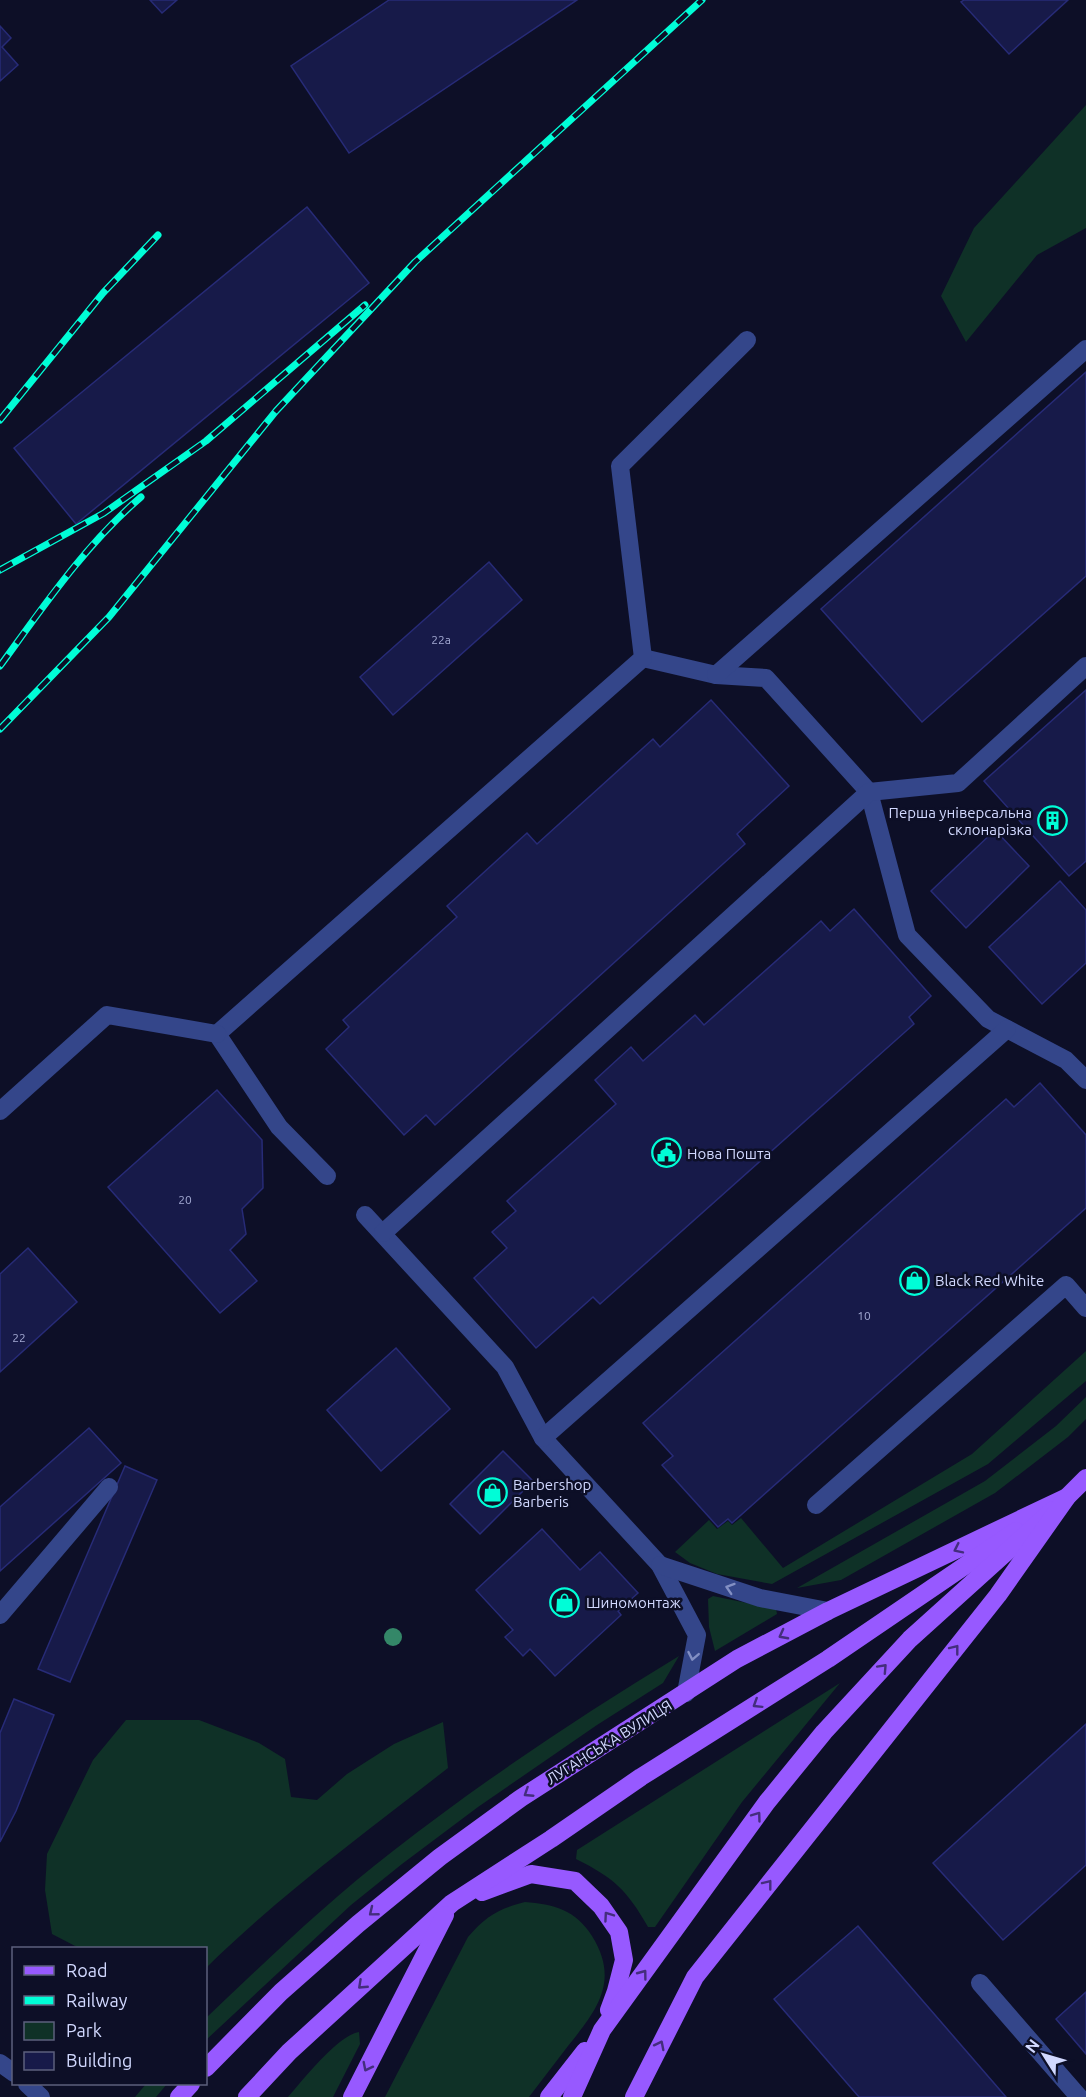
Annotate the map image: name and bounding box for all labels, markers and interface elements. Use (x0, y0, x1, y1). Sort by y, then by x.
house number: 22а (431, 633, 451, 646)
place label: Перша універсальна склонарізка (889, 804, 1032, 838)
building icon: Перша універсальна склонарізка (1037, 805, 1069, 837)
public building icon: Нова Пошта (650, 1137, 682, 1169)
place label: Нова Пошта (687, 1145, 771, 1162)
house number: 20 (178, 1193, 192, 1206)
shop icon: Black Red White (898, 1264, 930, 1296)
place label: Black Red White (935, 1272, 1044, 1289)
house number: 10 (857, 1309, 871, 1322)
house number: 22 (12, 1331, 26, 1344)
place label: Barbershop Barberis (513, 1476, 591, 1510)
shop icon: Barbershop Barberis (476, 1477, 508, 1509)
one-way arrow (953, 1542, 964, 1554)
one-way arrow (725, 1583, 736, 1595)
shop icon: Шиномонтаж (549, 1586, 581, 1618)
place label: Шиномонтаж (586, 1594, 681, 1611)
one-way arrow (779, 1628, 789, 1639)
one-way arrow (948, 1645, 959, 1656)
one-way arrow (687, 1651, 700, 1661)
one-way arrow (876, 1664, 887, 1675)
street label: ЛУГАНСЬКА ВУЛИЦЯ (543, 1696, 675, 1788)
one-way arrow (753, 1697, 764, 1708)
one-way arrow (524, 1786, 534, 1798)
one-way arrow (750, 1812, 761, 1823)
one-way arrow (761, 1879, 772, 1890)
one-way arrow (369, 1904, 380, 1915)
one-way arrow (604, 1912, 615, 1923)
legend (12, 1947, 207, 2085)
text: Road (66, 1960, 108, 1980)
one-way arrow (636, 1970, 647, 1981)
one-way arrow (358, 1978, 369, 1989)
text: Railway (66, 1990, 128, 2010)
text: Park (66, 2020, 102, 2040)
north arrow (1014, 2025, 1074, 2085)
text: N (1021, 2036, 1043, 2056)
one-way arrow (653, 2041, 664, 2051)
text: Building (66, 2050, 132, 2070)
one-way arrow (363, 2060, 375, 2071)

